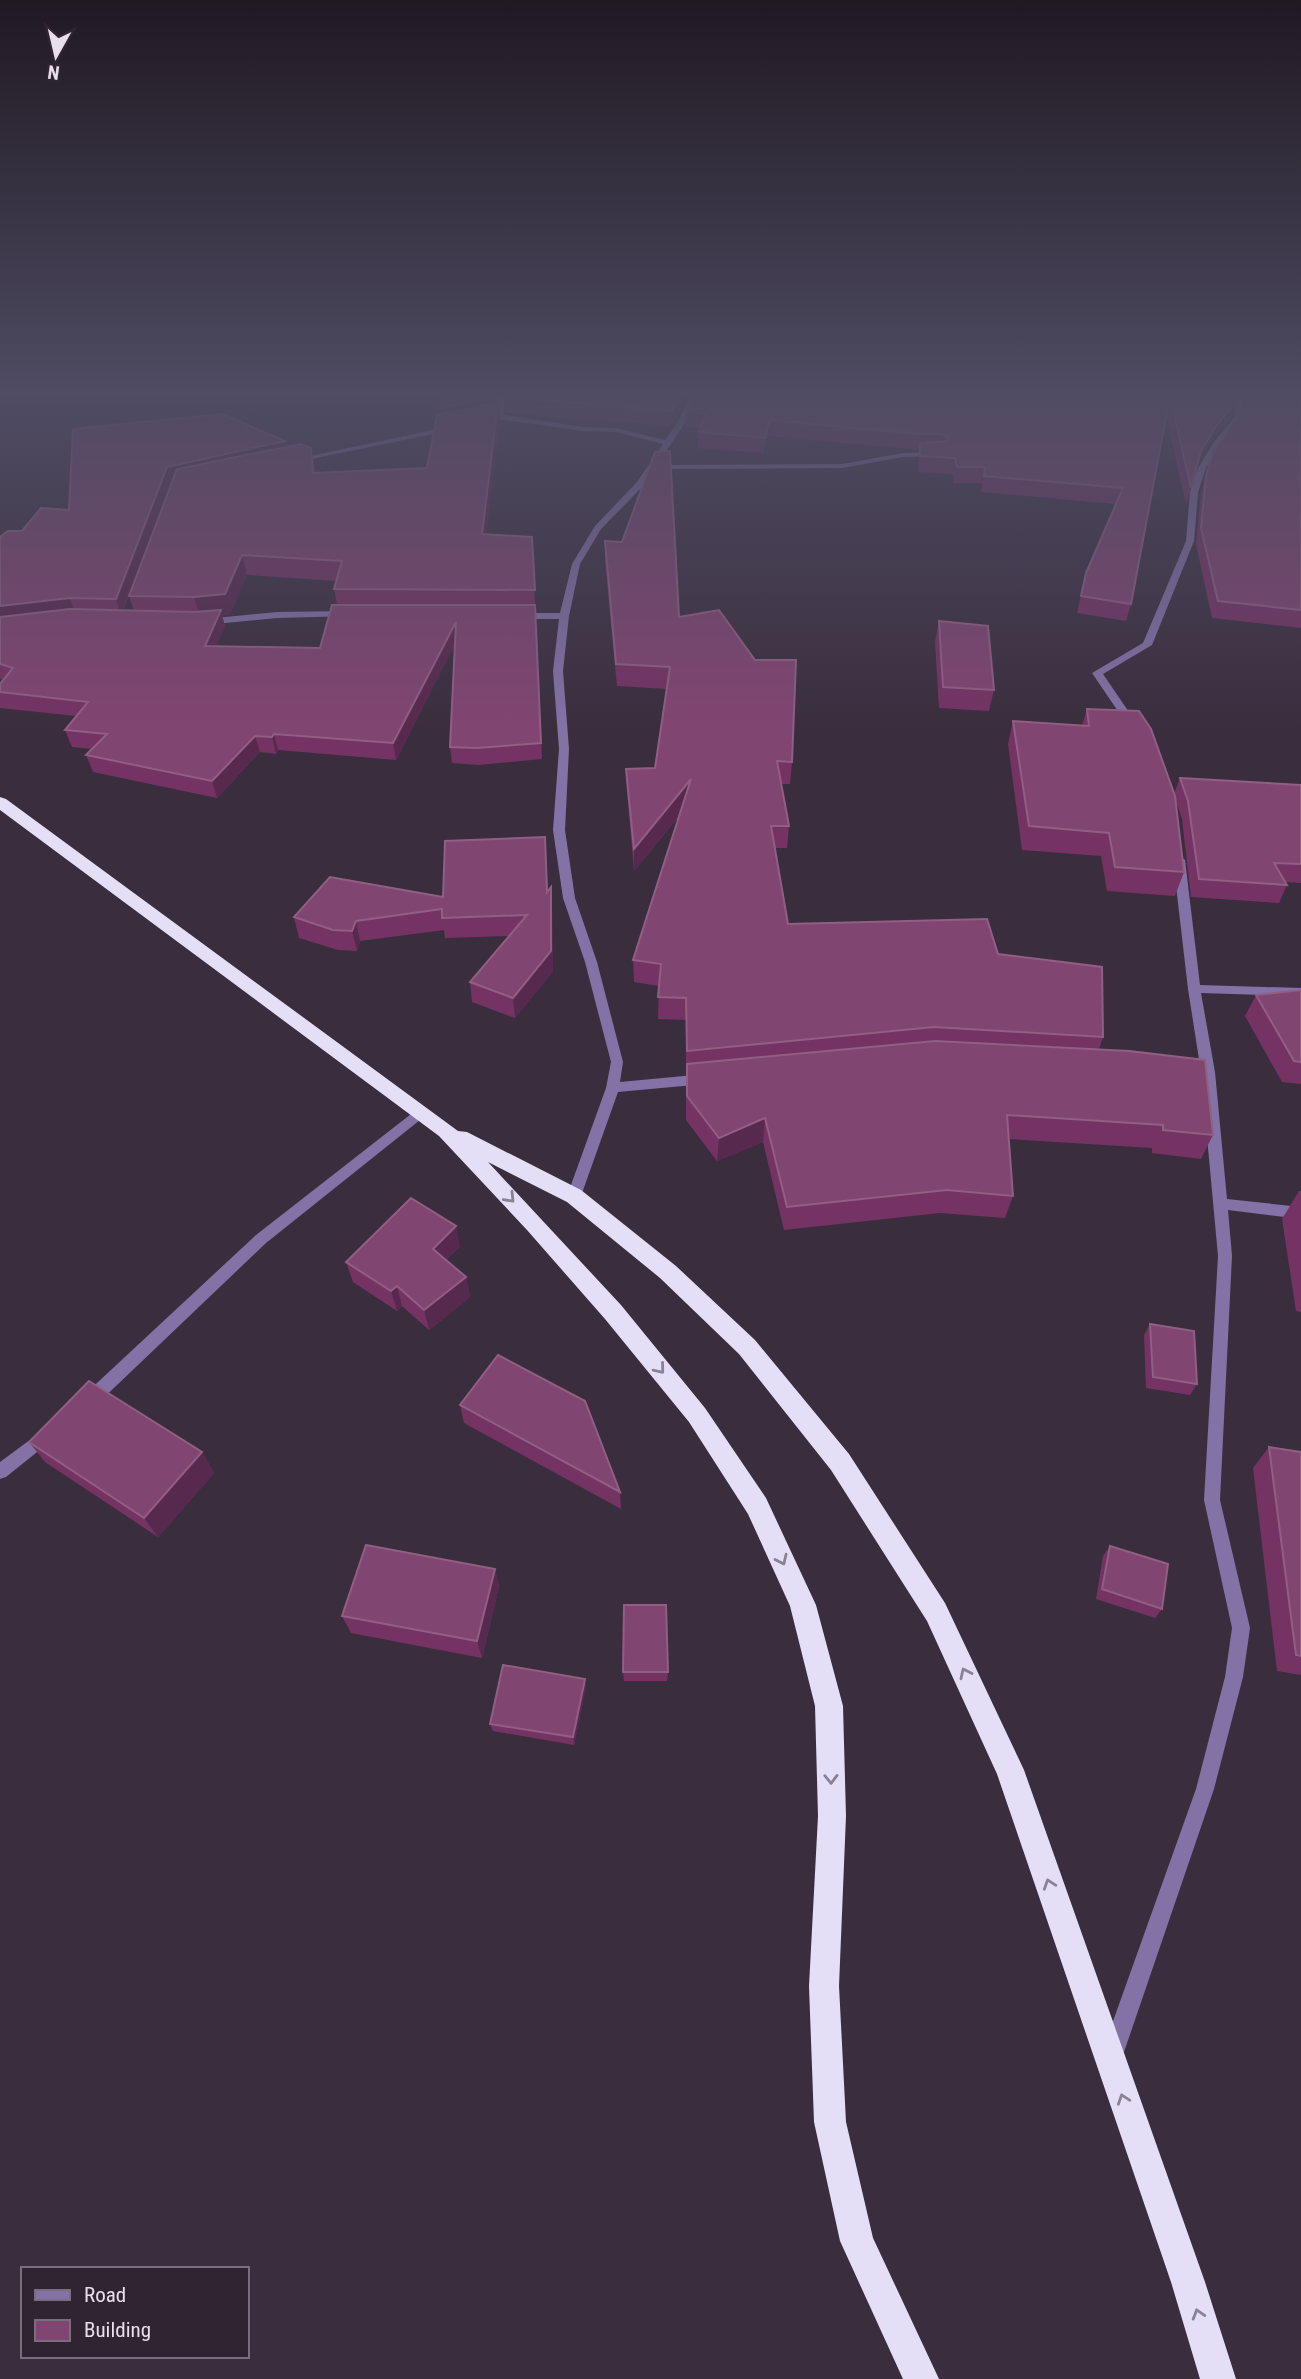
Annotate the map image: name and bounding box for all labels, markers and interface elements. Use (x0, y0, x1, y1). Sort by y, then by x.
north arrow (21, 21, 91, 91)
text: N (46, 60, 61, 85)
one-way arrow (502, 1190, 515, 1203)
one-way arrow (651, 1362, 664, 1374)
one-way arrow (773, 1553, 787, 1565)
one-way arrow (959, 1668, 973, 1680)
one-way arrow (823, 1774, 838, 1785)
one-way arrow (1043, 1878, 1057, 1890)
one-way arrow (1118, 2093, 1132, 2105)
legend (21, 2267, 248, 2358)
text: Road (84, 2283, 126, 2307)
one-way arrow (1191, 2308, 1206, 2320)
text: Building (84, 2318, 151, 2342)

